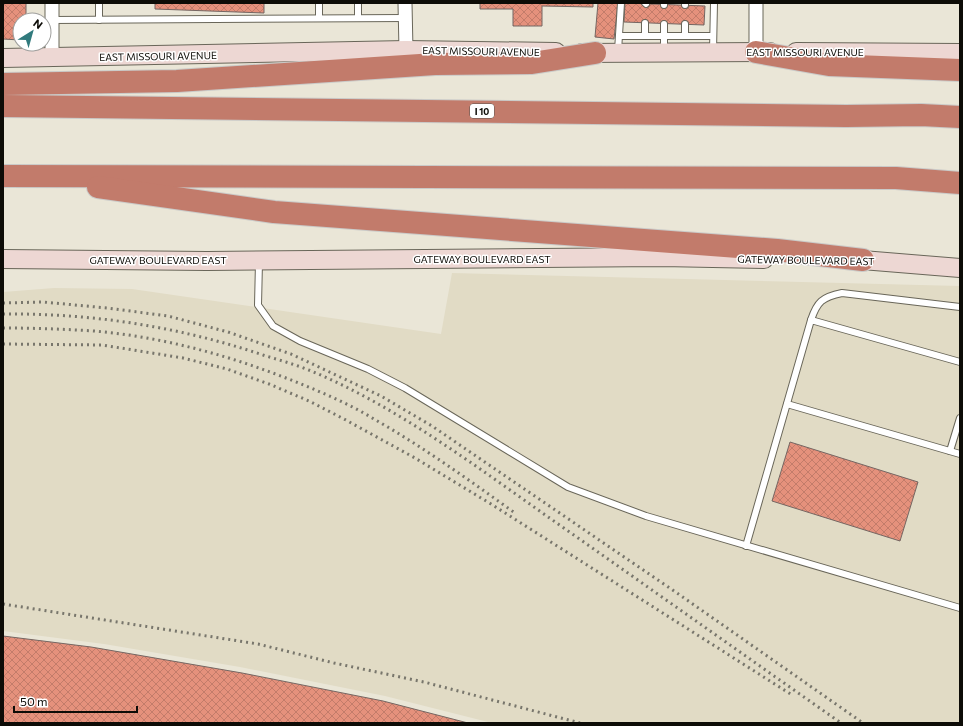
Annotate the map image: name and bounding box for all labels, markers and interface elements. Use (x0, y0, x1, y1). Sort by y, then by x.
north arrow (12, 12, 52, 52)
text: N (31, 16, 46, 31)
street label: EAST MISSOURI AVENUE (422, 44, 540, 58)
street label: EAST MISSOURI AVENUE (746, 46, 864, 58)
street label: EAST MISSOURI AVENUE (99, 49, 217, 63)
road number: I 10 (470, 104, 494, 118)
street label: GATEWAY BOULEVARD EAST (413, 253, 551, 265)
street label: GATEWAY BOULEVARD EAST (737, 253, 875, 267)
street label: GATEWAY BOULEVARD EAST (89, 254, 227, 266)
scale bar (14, 688, 137, 714)
text: 50 m (20, 694, 48, 708)

